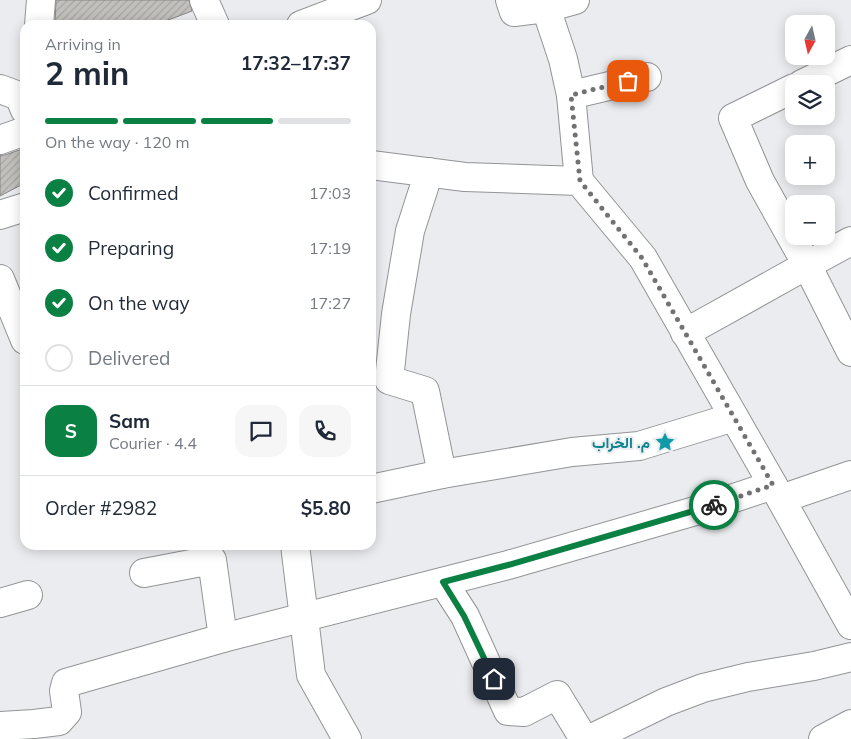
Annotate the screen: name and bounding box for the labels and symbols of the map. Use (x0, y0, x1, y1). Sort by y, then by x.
north arrow (785, 15, 835, 65)
pin (607, 60, 649, 102)
place icon: م. الخراب (654, 431, 676, 453)
place label: م. الخراب (592, 433, 650, 453)
courier (689, 480, 739, 530)
pin (473, 658, 515, 700)

